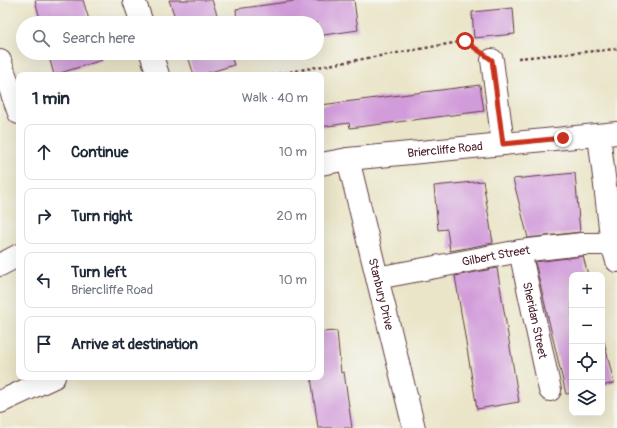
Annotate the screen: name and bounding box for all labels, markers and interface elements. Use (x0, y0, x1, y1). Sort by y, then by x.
search box (16, 16, 324, 60)
icon: search (30, 27, 52, 49)
text: Search here (62, 29, 135, 48)
route start (456, 32, 474, 50)
text: 1 min (32, 88, 70, 109)
text: Walk · 40 m (242, 90, 308, 106)
route end (554, 129, 572, 147)
street label: Briercliffe Road (407, 138, 484, 161)
icon: ahead (33, 141, 55, 163)
text: Continue (71, 143, 129, 162)
text: 10 m (279, 144, 307, 160)
icon: right (33, 205, 55, 227)
text: Turn right (71, 207, 132, 226)
text: 20 m (276, 208, 307, 224)
street label: Gilbert Street (461, 242, 531, 269)
street label: Stanbury Drive (365, 257, 397, 332)
text: Turn left (71, 263, 127, 282)
icon: left (33, 269, 55, 291)
text: 10 m (279, 272, 307, 288)
map controls (569, 272, 605, 416)
button: + (569, 272, 605, 308)
street label: Sheridan Street (519, 281, 551, 360)
text: Briercliffe Road (71, 282, 153, 298)
button: − (569, 308, 605, 344)
icon: arrive (33, 333, 55, 355)
text: Arrive at destination (71, 335, 198, 354)
button: locate (569, 344, 605, 380)
button: layers (569, 380, 605, 416)

